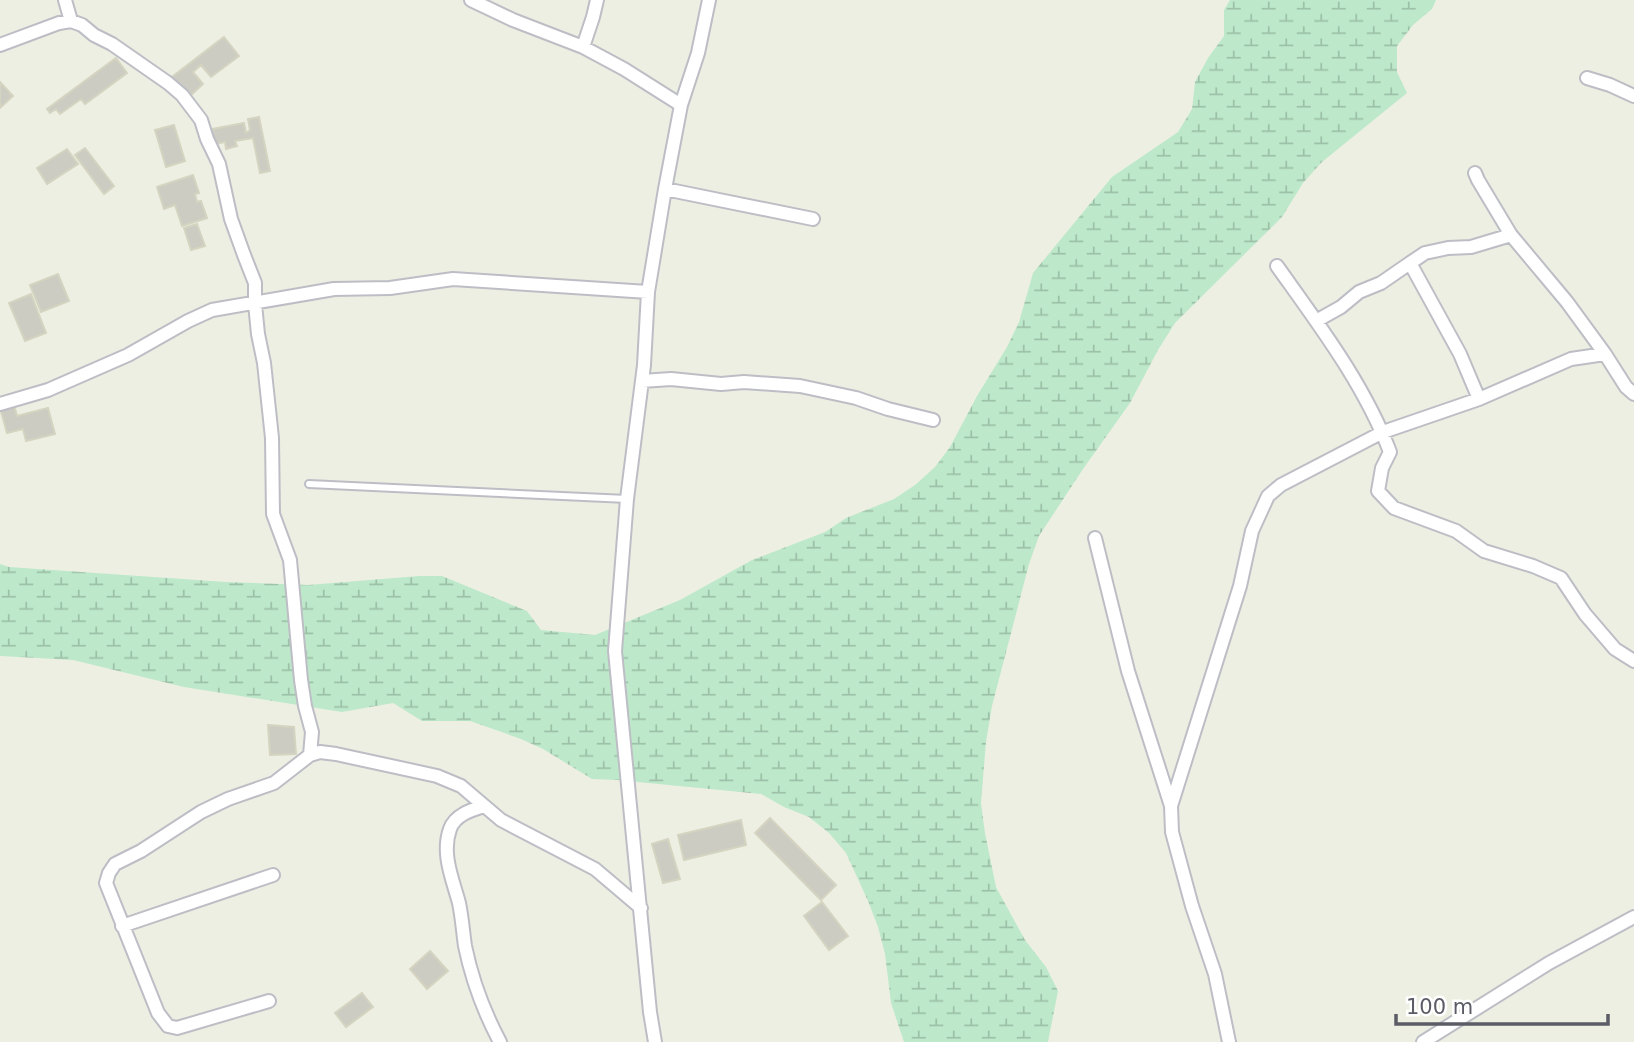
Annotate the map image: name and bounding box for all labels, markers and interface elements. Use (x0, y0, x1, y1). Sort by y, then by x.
scale bar (1396, 982, 1608, 1026)
text: 100 m (1406, 995, 1473, 1019)

